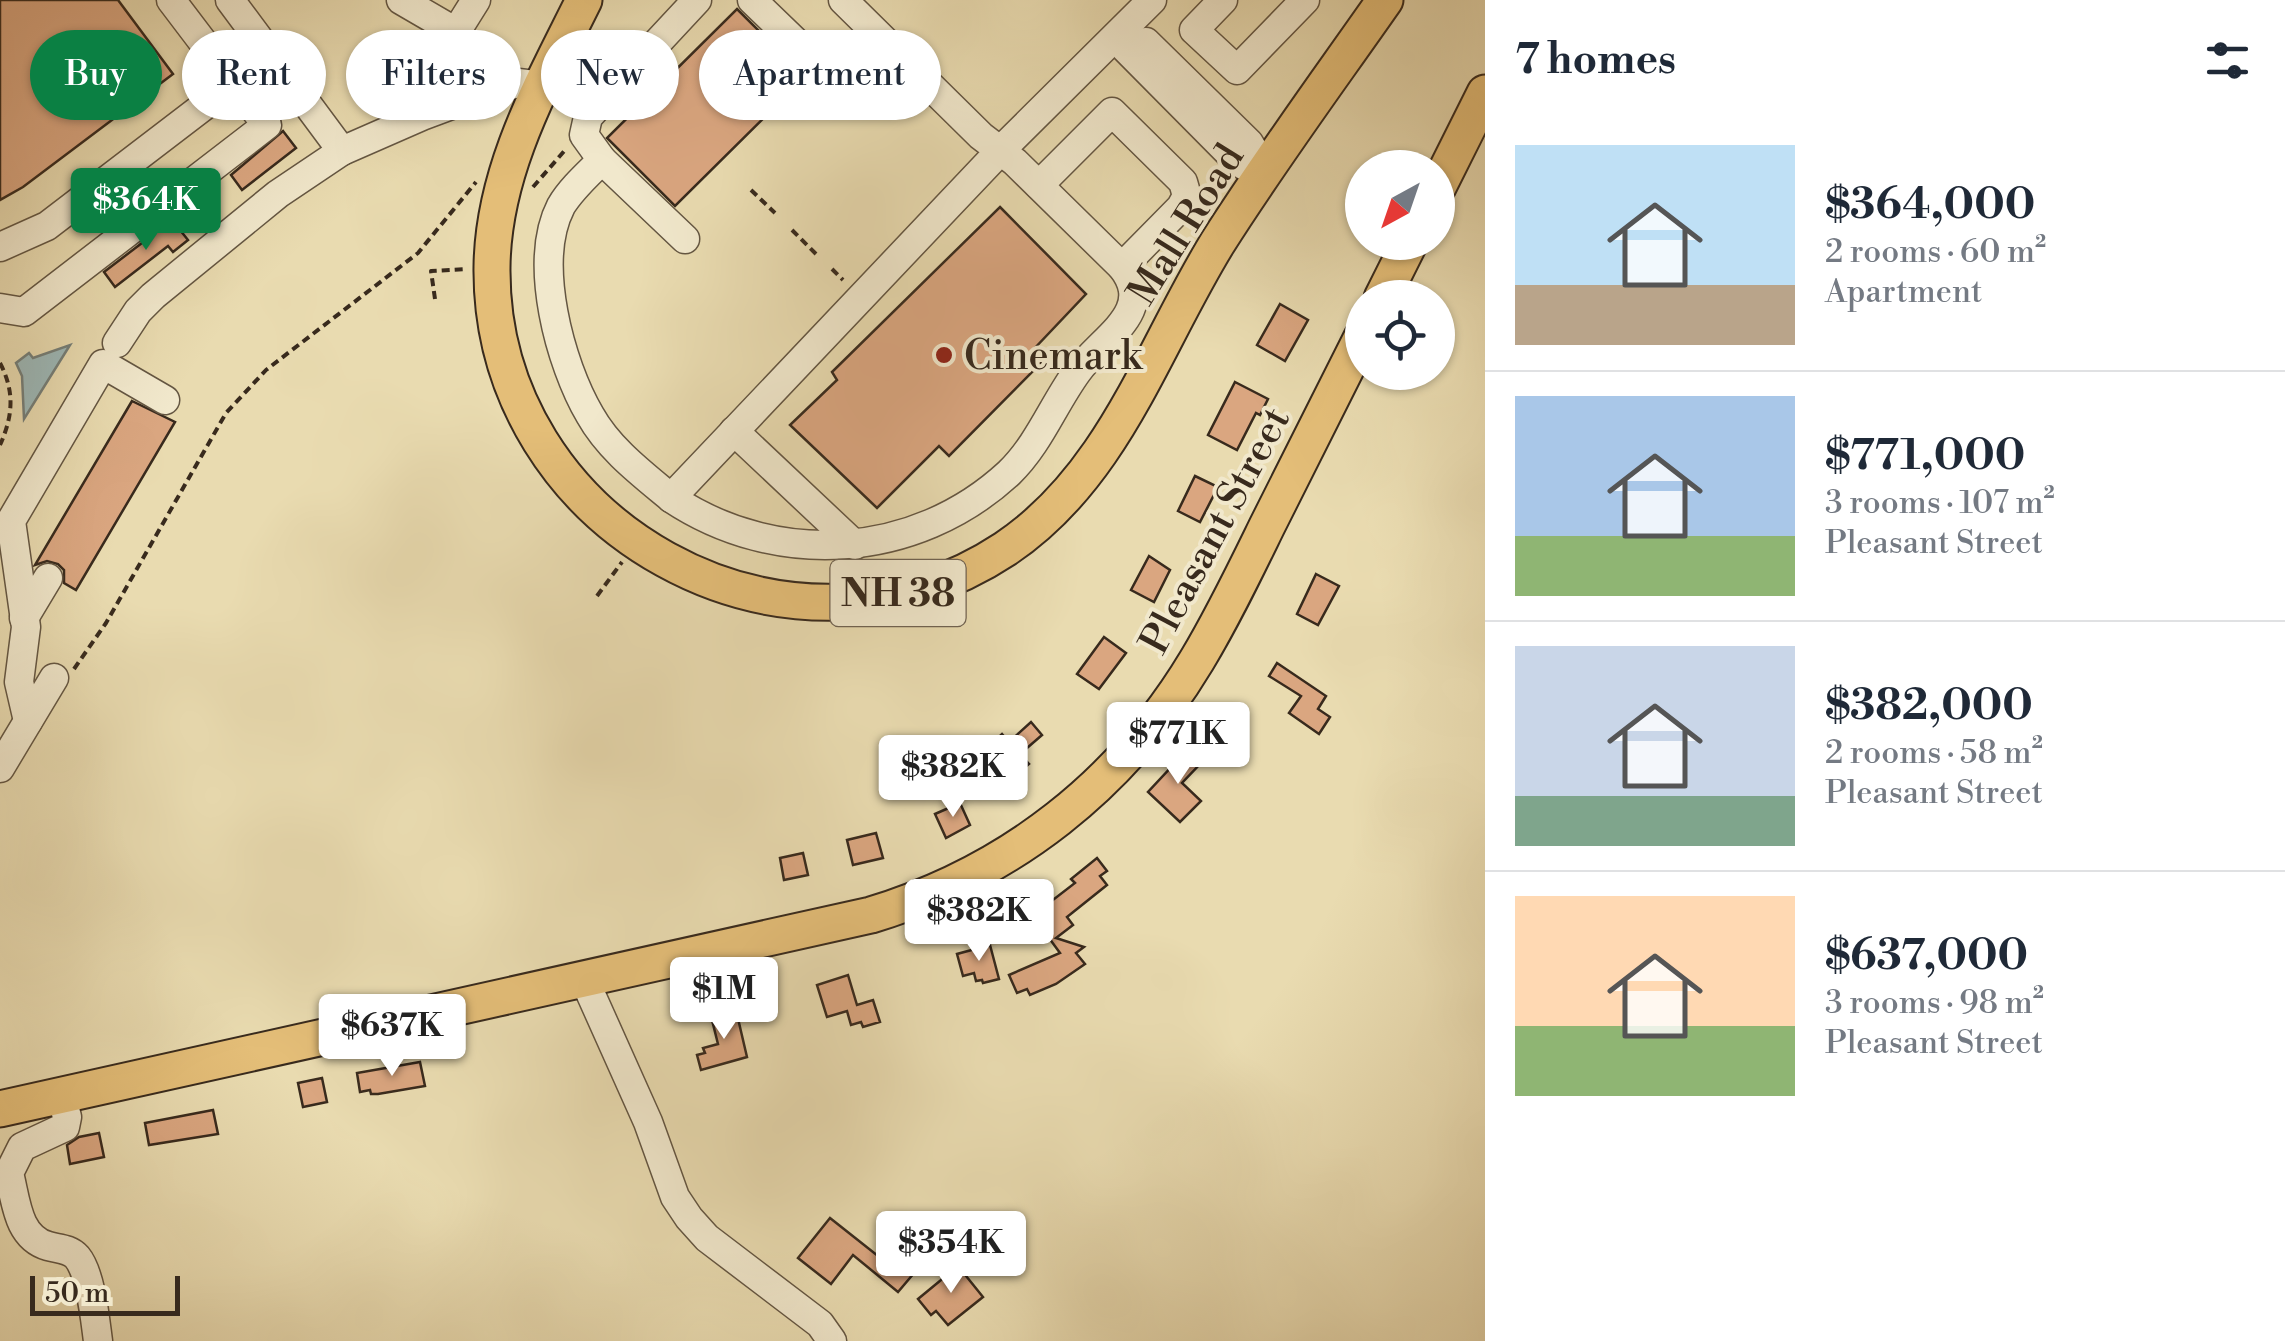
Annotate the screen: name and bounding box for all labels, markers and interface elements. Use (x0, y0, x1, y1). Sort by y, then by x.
chip: Buy (30, 30, 162, 120)
chip: Rent (182, 30, 326, 120)
chip: Filters (346, 30, 521, 120)
chip: New (541, 30, 679, 120)
chip: Apartment (699, 30, 941, 120)
icon: filters (2200, 33, 2255, 88)
text: 7 homes (1515, 34, 1676, 87)
street label: Mall Road (1118, 135, 1256, 315)
north arrow (1345, 150, 1455, 260)
map controls (1345, 150, 1455, 390)
pin: $364K (76, 168, 216, 253)
text: $364,000 (1825, 179, 2035, 232)
text: $364K (93, 180, 199, 220)
icon: home (1595, 185, 1715, 305)
text: 2 rooms · 60 m² (1825, 232, 2046, 272)
text: Apartment (1825, 272, 1982, 312)
button: locate (1345, 280, 1455, 390)
place label: Cinemark (964, 332, 1144, 382)
marker: Cinemark (933, 344, 955, 366)
street label: Pleasant Street (1130, 399, 1302, 663)
text: $771,000 (1825, 430, 2025, 483)
icon: home (1595, 436, 1715, 556)
text: 3 rooms · 107 m² (1825, 483, 2055, 523)
text: Pleasant Street (1825, 523, 2043, 563)
road number: NH 38 (830, 560, 966, 626)
text: $382,000 (1825, 680, 2033, 733)
icon: home (1595, 686, 1715, 806)
pin: $771K (1108, 702, 1248, 787)
text: $771K (1129, 714, 1227, 754)
text: 2 rooms · 58 m² (1825, 733, 2043, 773)
pin: $382K (883, 735, 1023, 820)
text: $382K (901, 747, 1005, 787)
text: Pleasant Street (1825, 773, 2043, 813)
pin: $382K (909, 879, 1049, 964)
text: $382K (927, 891, 1031, 931)
text: $637,000 (1825, 930, 2028, 983)
icon: home (1595, 936, 1715, 1056)
pin: $1M (676, 957, 772, 1042)
text: $1M (692, 969, 756, 1009)
text: 3 rooms · 98 m² (1825, 983, 2044, 1023)
pin: $637K (322, 994, 462, 1079)
text: $637K (341, 1006, 443, 1046)
text: Pleasant Street (1825, 1023, 2043, 1063)
pin: $354K (881, 1211, 1021, 1296)
text: $354K (898, 1223, 1004, 1263)
scale bar (30, 1271, 180, 1316)
text: 50 m (45, 1276, 109, 1311)

